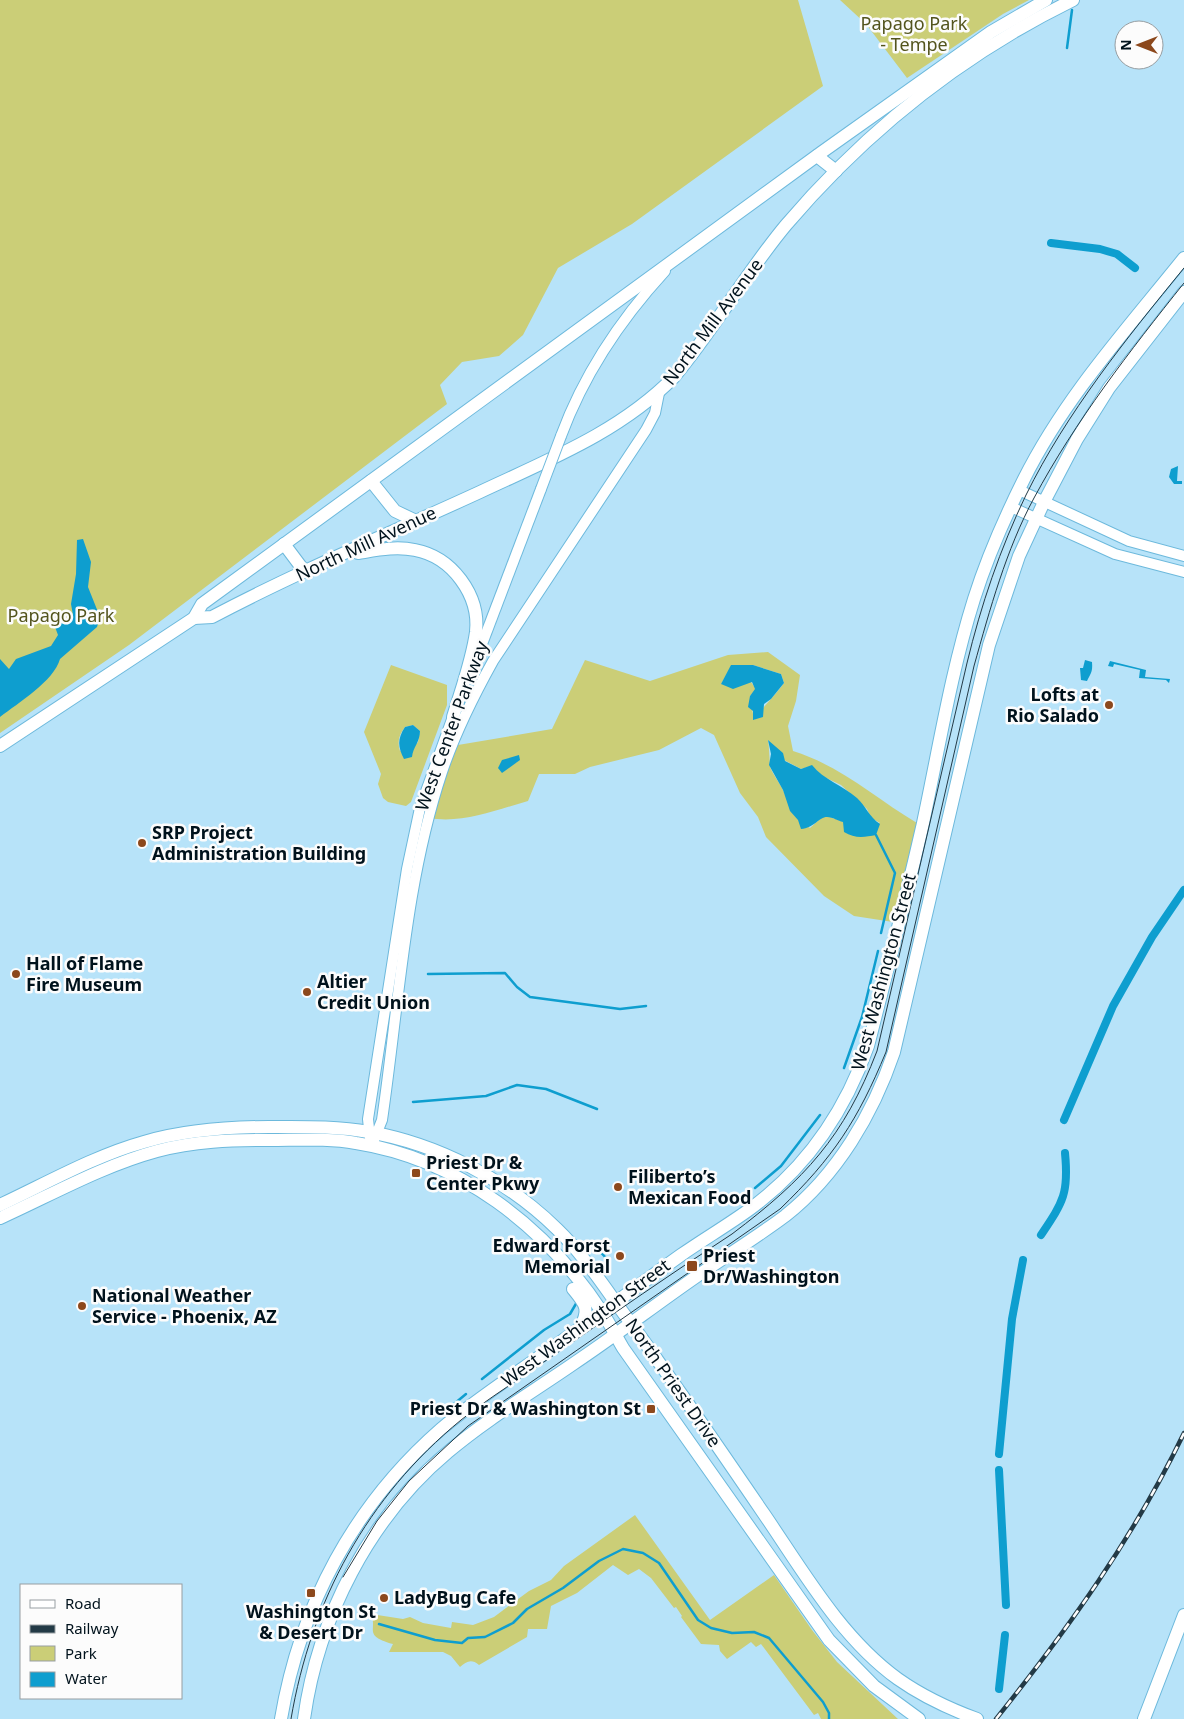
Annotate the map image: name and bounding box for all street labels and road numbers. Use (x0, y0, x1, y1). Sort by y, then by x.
street label: North Mill Avenue (657, 253, 768, 389)
street label: North Mill Avenue (291, 500, 440, 586)
street label: West Center Parkway (409, 637, 493, 814)
street label: West Washington Street (845, 870, 921, 1073)
street label: West Washington Street (496, 1253, 675, 1392)
street label: North Priest Drive (620, 1313, 727, 1451)

